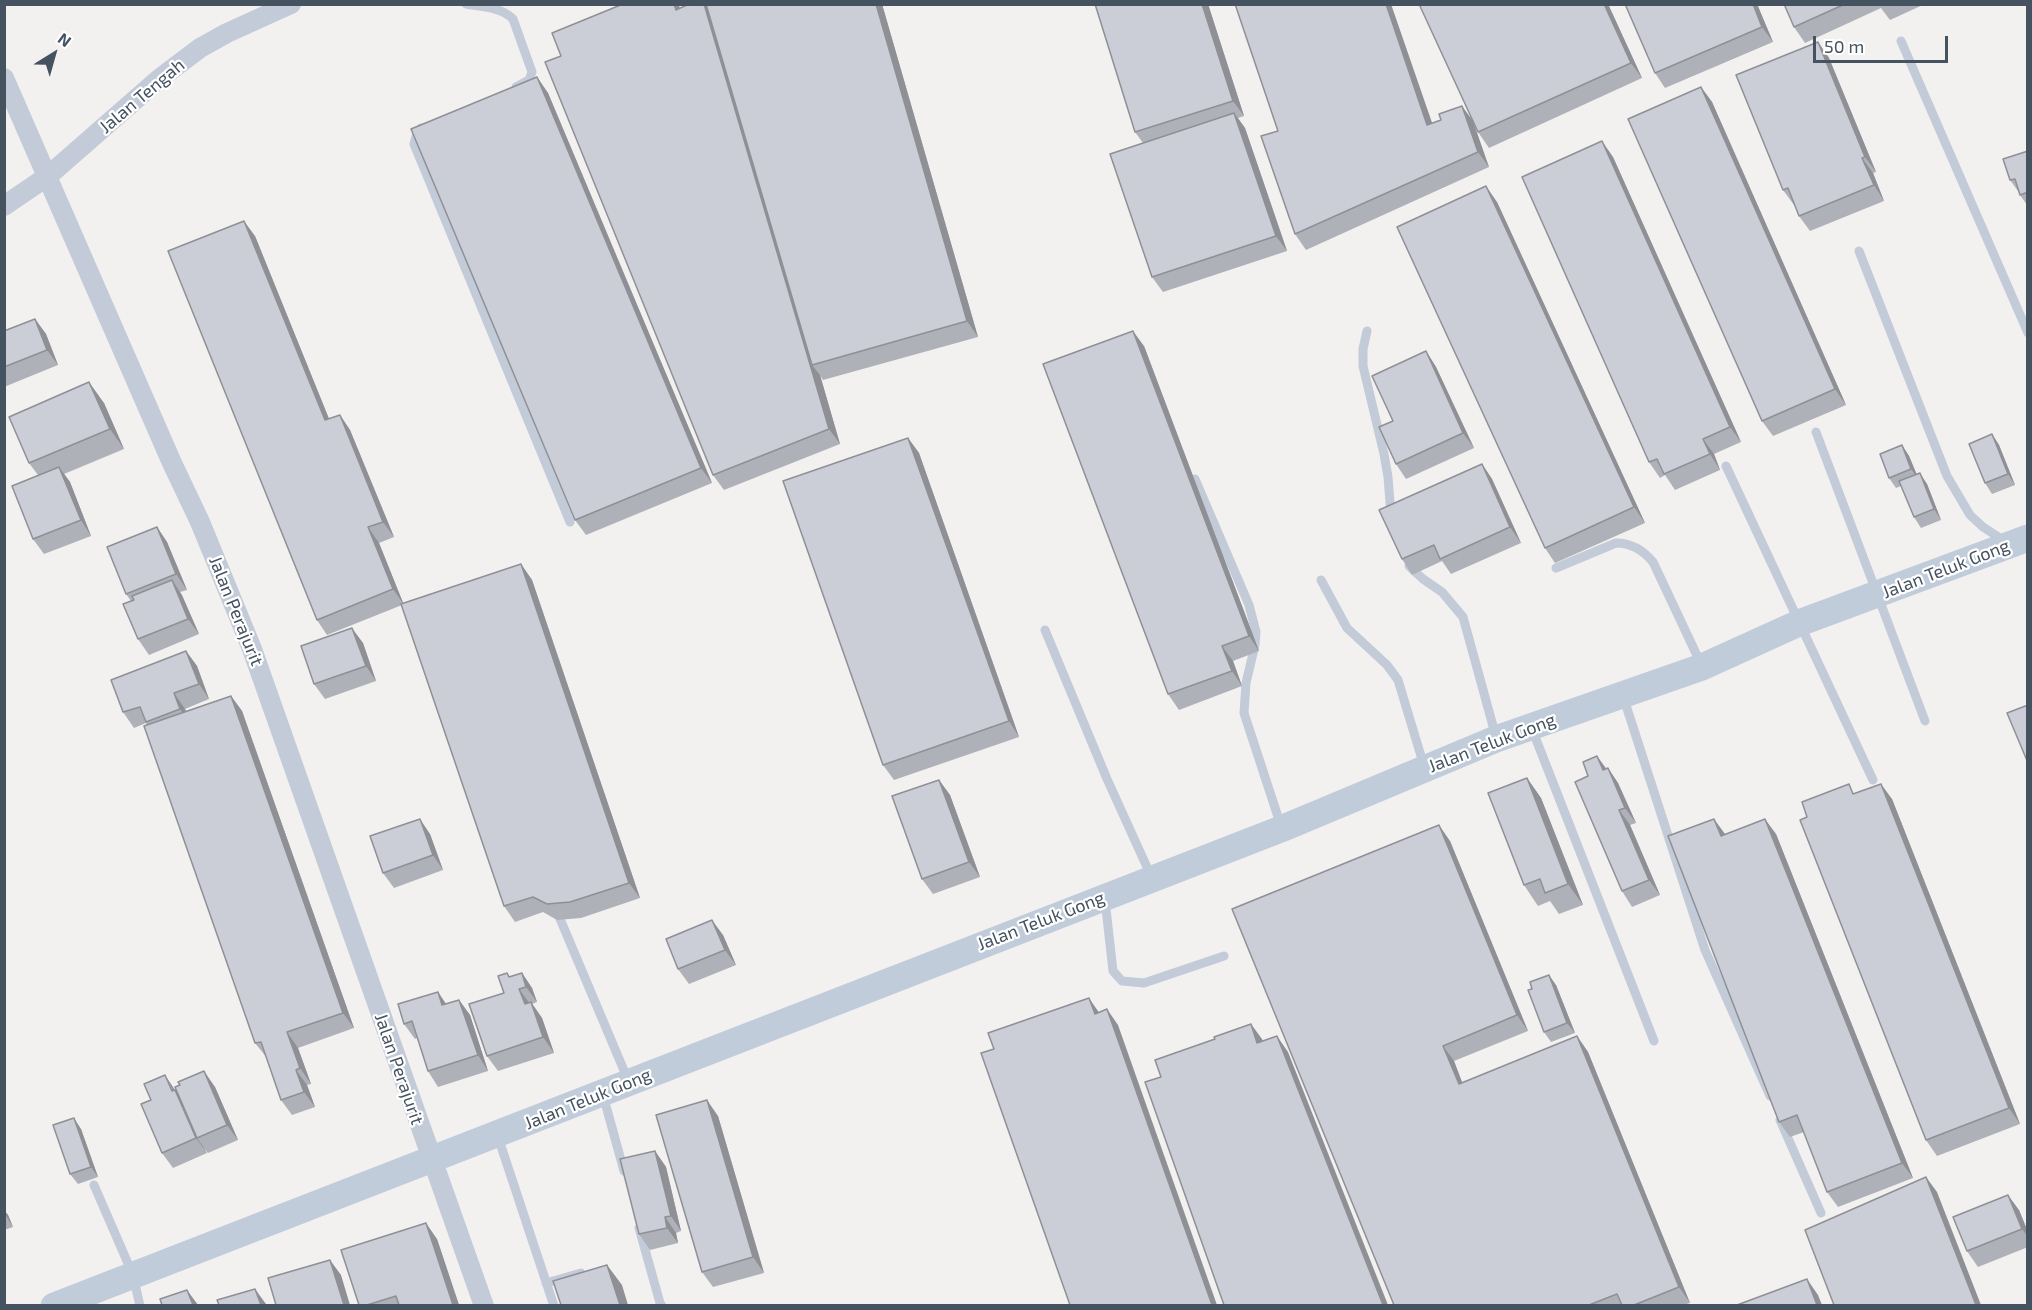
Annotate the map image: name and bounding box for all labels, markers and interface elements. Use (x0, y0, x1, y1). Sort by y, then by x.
north arrow (24, 24, 84, 84)
scale bar (1816, 24, 1951, 62)
text: N (55, 28, 75, 50)
text: 50 m (1824, 35, 1864, 57)
street label: Jalan Tengah (95, 54, 189, 138)
street label: Jalan Teluk Gong (1879, 535, 2013, 603)
street label: Jalan Perajurit (204, 553, 268, 669)
street label: Jalan Teluk Gong (1425, 709, 1559, 777)
street label: Jalan Teluk Gong (974, 887, 1108, 955)
street label: Jalan Perajurit (370, 1011, 428, 1127)
street label: Jalan Teluk Gong (522, 1064, 654, 1134)

